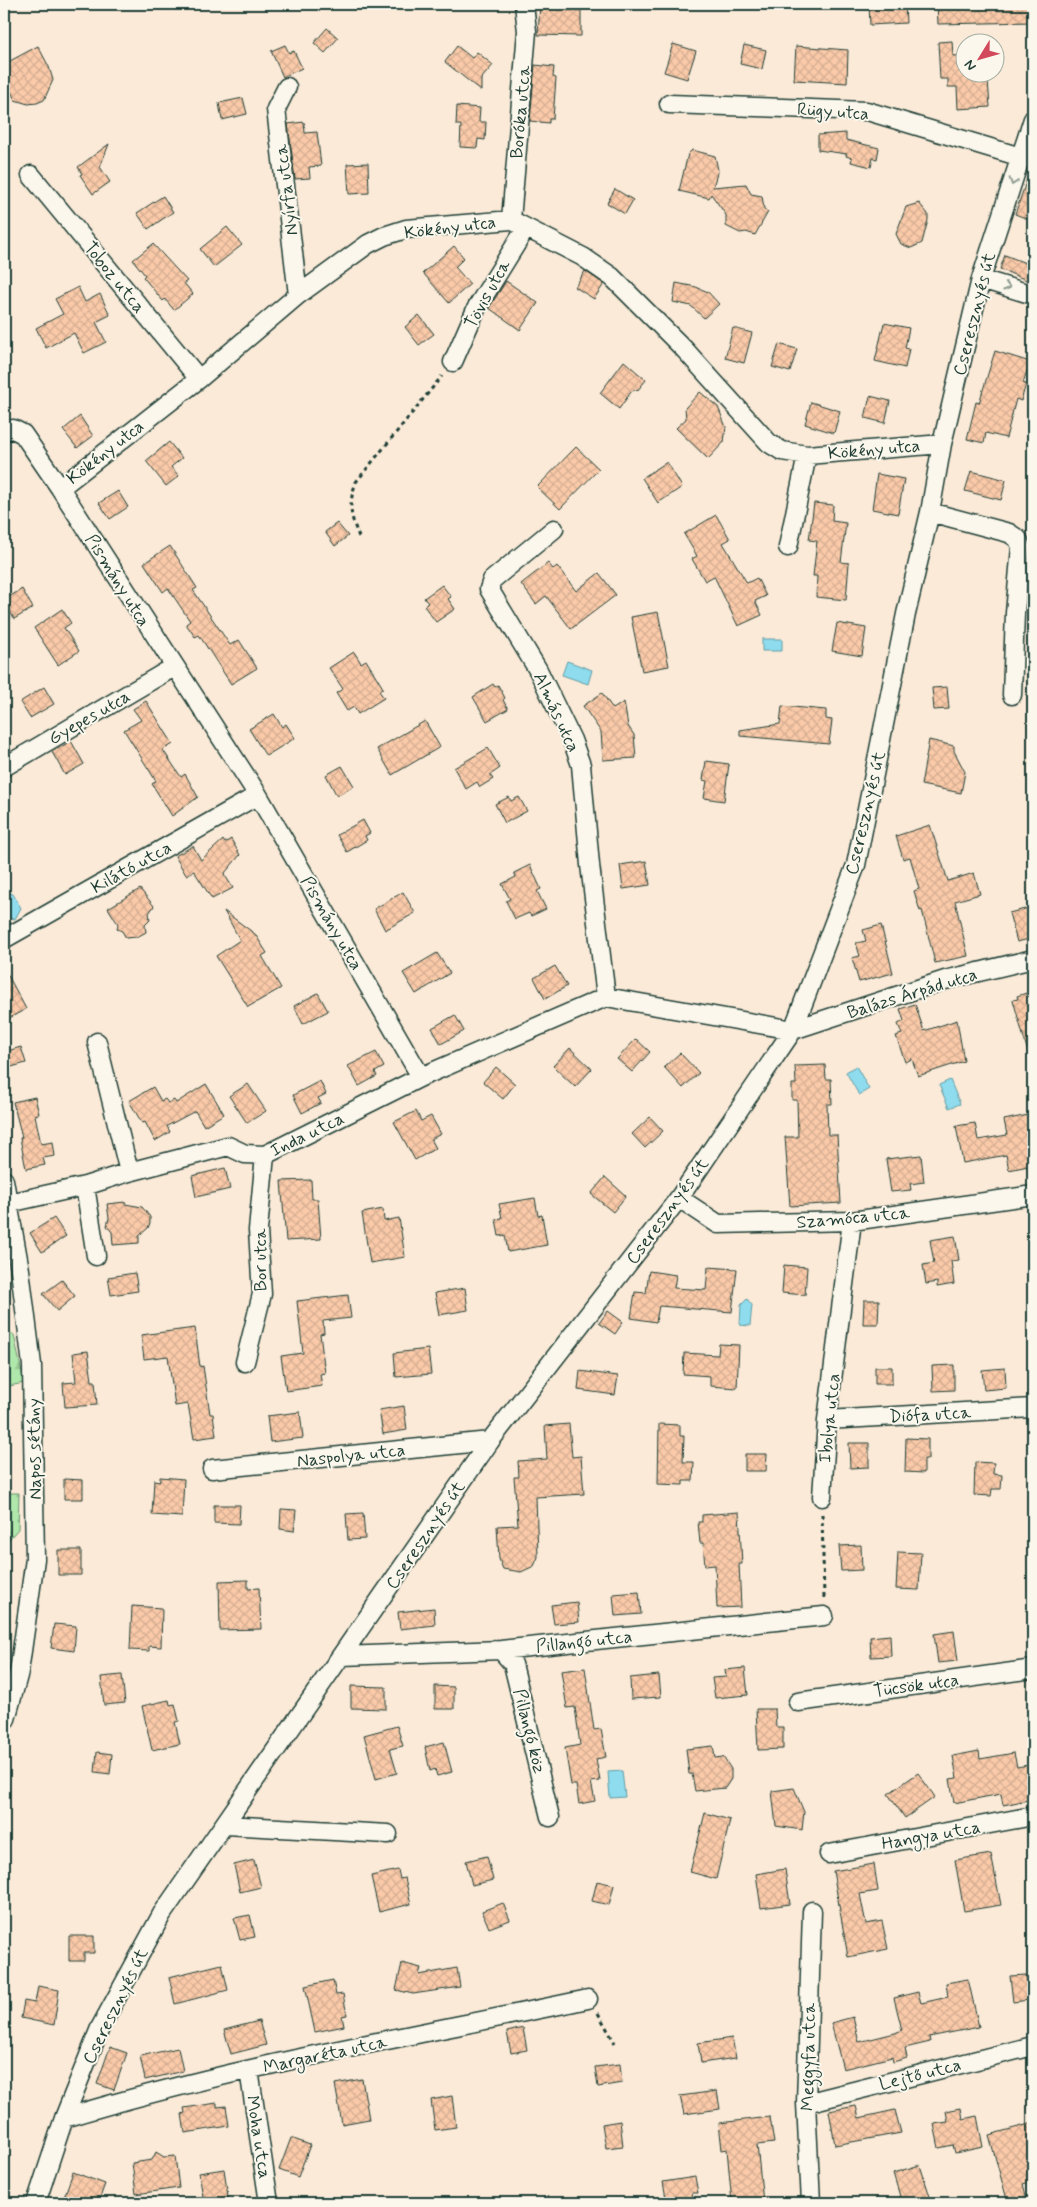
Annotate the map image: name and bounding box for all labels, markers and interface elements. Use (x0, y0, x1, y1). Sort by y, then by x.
north arrow (954, 32, 1004, 82)
text: N (960, 56, 980, 74)
street label: Boróka utca (505, 64, 537, 160)
street label: Rügy utca (796, 98, 870, 126)
street label: Nyírfa utca (269, 143, 304, 237)
one-way arrow (1008, 177, 1018, 185)
street label: Kökény utca (403, 210, 497, 246)
street label: Toboz utca (78, 237, 151, 319)
street label: Cseresznyés út (948, 250, 1002, 378)
street label: Tövis utca (459, 256, 517, 333)
one-way arrow (1002, 282, 1011, 292)
street label: Kökény utca (62, 415, 149, 491)
street label: Kökény utca (827, 434, 921, 466)
street label: Pismány utca (79, 530, 155, 631)
street label: Almás utca (527, 669, 585, 756)
street label: Gyepes utca (44, 685, 135, 751)
street label: Cseresznyés út (840, 749, 892, 877)
street label: Kilátó utca (87, 836, 176, 900)
street label: Pismány utca (294, 872, 368, 975)
street label: Balázs Árpád utca (844, 963, 980, 1025)
street label: Inda utca (267, 1107, 348, 1163)
street label: Cseresznyés út (621, 1153, 715, 1270)
street label: Szamóca utca (796, 1201, 911, 1235)
street label: Bor utca (249, 1228, 273, 1292)
street label: Ibolya utca (813, 1372, 847, 1464)
street label: Napos sétány (22, 1398, 48, 1500)
street label: Diófa utca (889, 1401, 972, 1429)
street label: Naspolya utca (296, 1438, 406, 1474)
street label: Cseresznyés út (381, 1476, 471, 1594)
street label: Pillangó utca (535, 1625, 634, 1661)
street label: Tücsök utca (872, 1668, 961, 1704)
street label: Pillangó köz (505, 1686, 551, 1777)
street label: Hangya utca (880, 1815, 983, 1857)
street label: Cseresznyés út (77, 1944, 154, 2068)
street label: Meggyfa utca (796, 2002, 824, 2112)
street label: Margaréta utca (261, 2030, 390, 2081)
street label: Lejtő utca (877, 2053, 964, 2097)
street label: Moha utca (240, 2094, 276, 2181)

